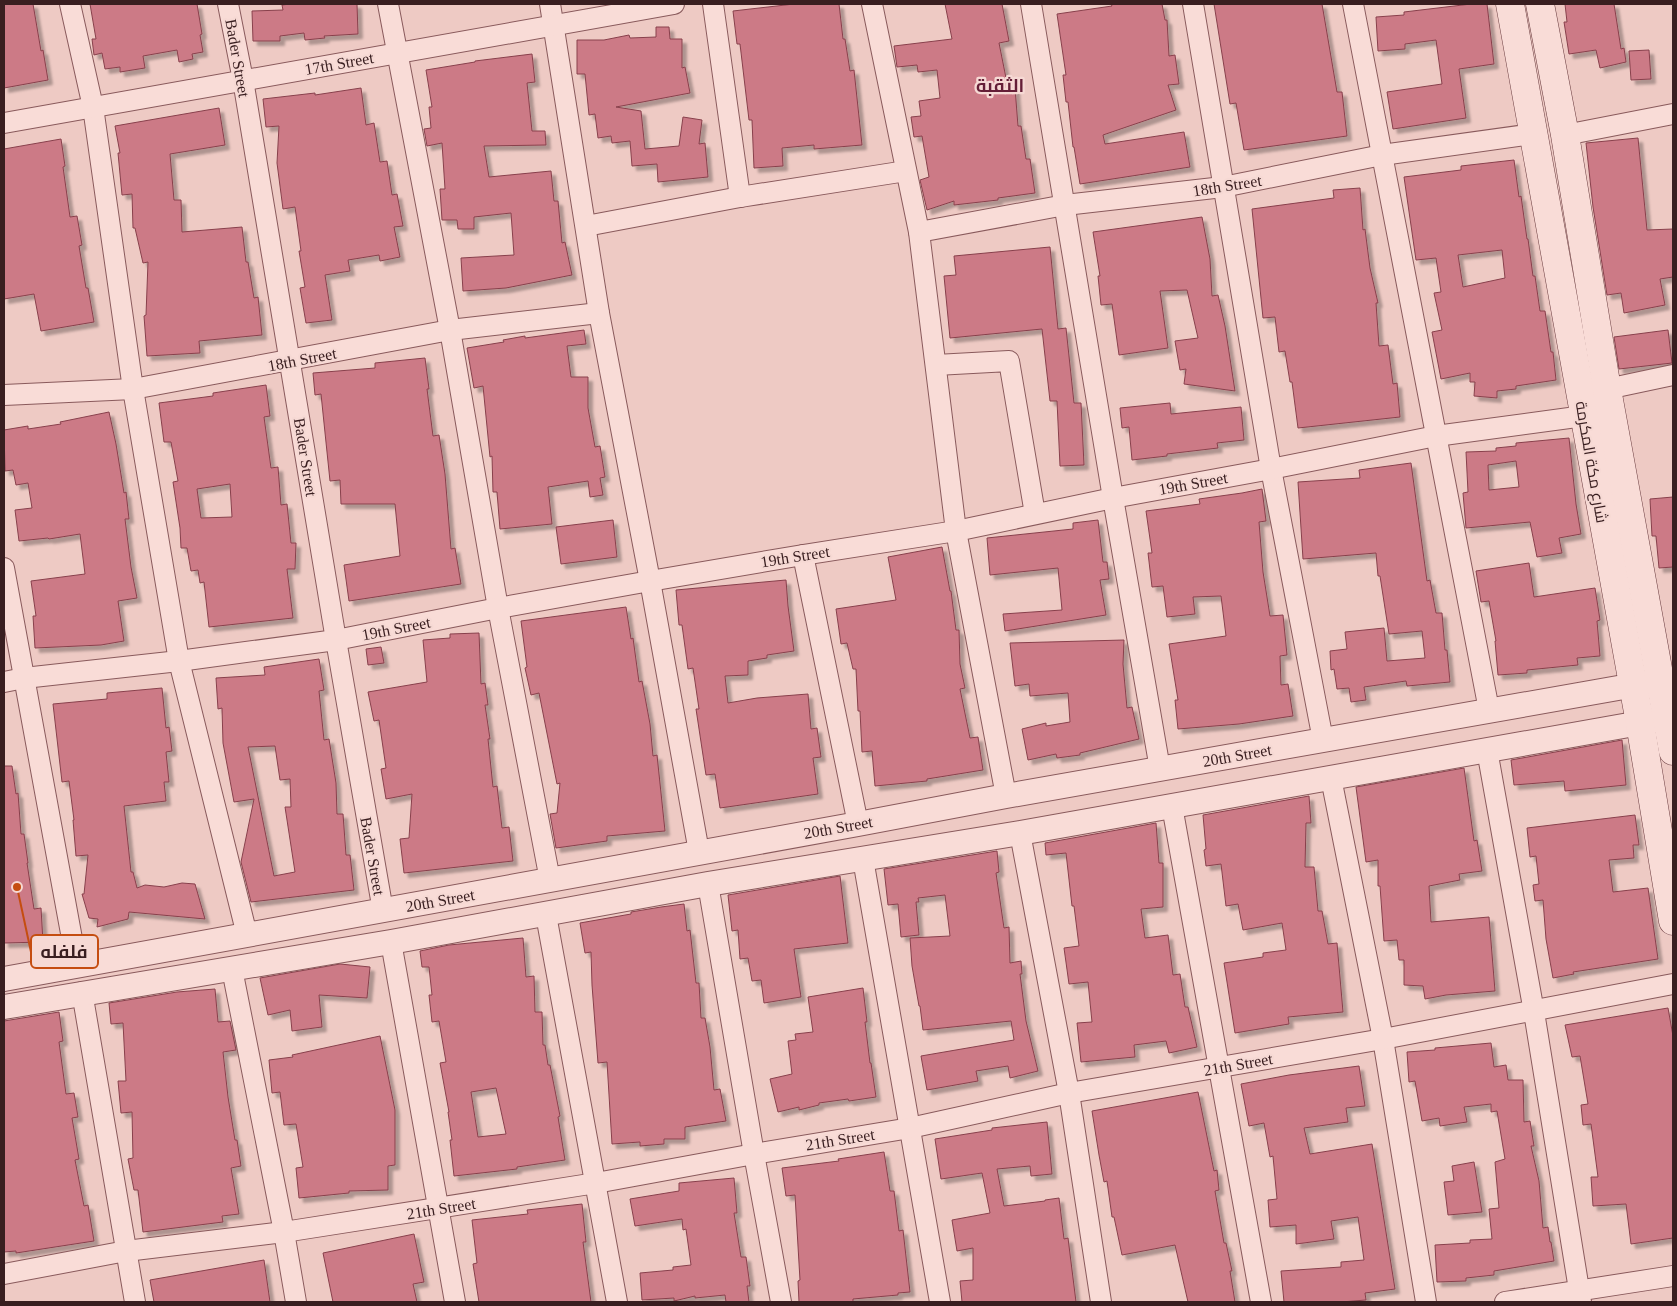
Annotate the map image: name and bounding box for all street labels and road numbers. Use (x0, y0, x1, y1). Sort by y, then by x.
street label: Bader Street (222, 17, 253, 99)
street label: 17th Street (303, 49, 375, 78)
street label: 18th Street (1191, 172, 1263, 199)
street label: 18th Street (266, 344, 339, 374)
street label: شارع مكة المكرمة (1569, 400, 1611, 525)
street label: Bader Street (291, 416, 320, 498)
street label: 19th Street (1157, 469, 1229, 498)
street label: 19th Street (759, 543, 831, 570)
street label: 19th Street (360, 613, 433, 643)
street label: 20th Street (1201, 741, 1273, 770)
street label: 20th Street (802, 813, 874, 842)
street label: Bader Street (357, 815, 388, 897)
street label: 20th Street (404, 886, 476, 915)
street label: 21th Street (1202, 1050, 1274, 1079)
street label: 21th Street (804, 1126, 876, 1153)
street label: 21th Street (405, 1195, 477, 1222)

